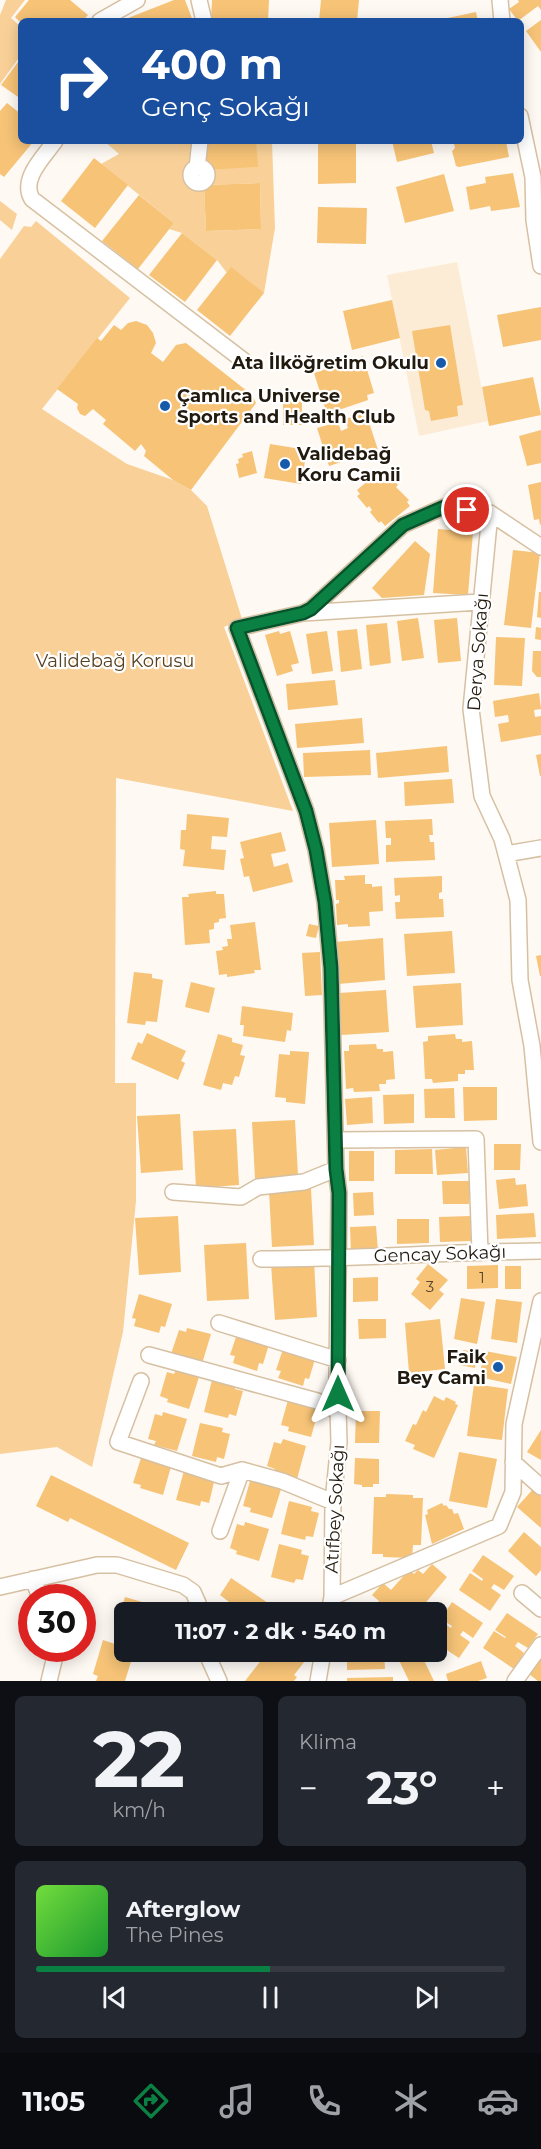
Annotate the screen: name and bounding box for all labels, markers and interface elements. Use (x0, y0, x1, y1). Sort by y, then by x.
text: 400 m (141, 38, 283, 90)
icon: right (42, 42, 120, 120)
text: Genç Sokağı (141, 90, 310, 123)
place label: Ata İlköğretim Okulu (230, 352, 429, 374)
marker: Ata İlköğretim Okulu (434, 356, 448, 370)
place label: Çamlıca Universe Sports and Health Club (177, 385, 395, 428)
marker: Çamlıca Universe Sports and Health Club (158, 399, 172, 413)
place label: Validebağ Koru Camii (296, 443, 401, 486)
marker: Validebağ Koru Camii (278, 457, 292, 471)
pin (441, 484, 492, 535)
icon: arrive (450, 493, 483, 526)
street label: Derya Sokağı (463, 592, 493, 712)
park label: Validebağ Korusu (36, 650, 194, 672)
street label: Gencay Sokağı (373, 1241, 507, 1267)
house number: 1 (479, 1268, 485, 1287)
house number: 3 (426, 1277, 434, 1296)
place label: Faik Bey Cami (397, 1346, 486, 1389)
marker: Faik Bey Cami (491, 1360, 505, 1374)
position arrow (306, 1362, 370, 1426)
street label: Atıfbey Sokağı (321, 1444, 349, 1574)
speed limit sign: 30 (18, 1584, 96, 1662)
text: 11:07 · 2 dk · 540 m (175, 1618, 386, 1645)
text: 22 (93, 1711, 185, 1807)
text: Klima (299, 1730, 357, 1754)
text: 23° (366, 1760, 438, 1815)
text: − (299, 1768, 318, 1808)
text: + (486, 1768, 505, 1808)
text: km/h (112, 1798, 166, 1822)
text: Afterglow (126, 1896, 240, 1923)
text: The Pines (126, 1923, 223, 1947)
icon: previous (98, 1981, 131, 2014)
icon: pause (254, 1981, 287, 2014)
icon: next (410, 1981, 443, 2014)
icon: directions (130, 2080, 172, 2122)
icon: music (216, 2080, 258, 2122)
icon: phone (303, 2080, 345, 2122)
icon: climate (390, 2080, 432, 2122)
icon: car (477, 2080, 519, 2122)
text: 11:05 (22, 2085, 85, 2118)

